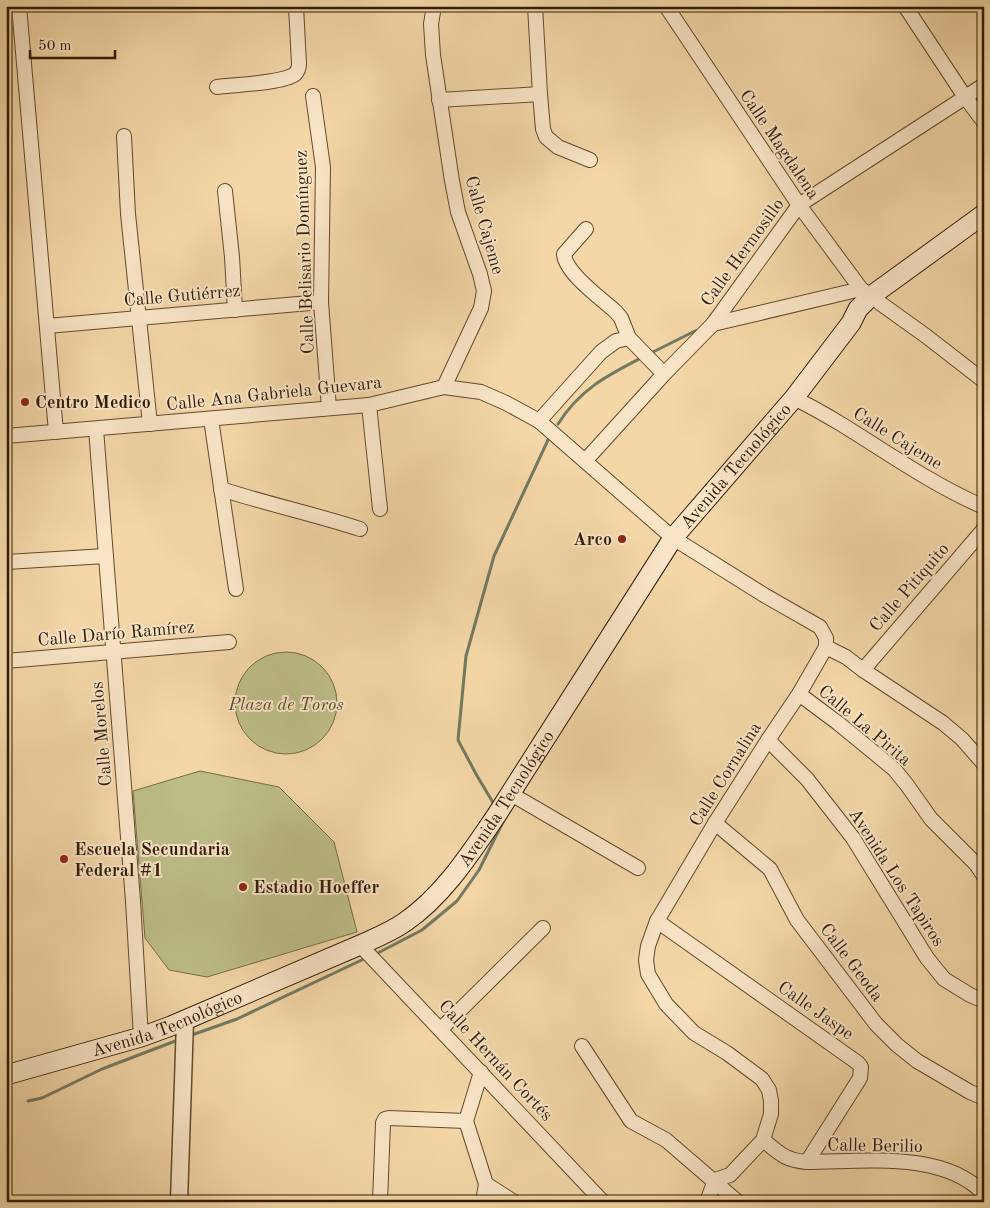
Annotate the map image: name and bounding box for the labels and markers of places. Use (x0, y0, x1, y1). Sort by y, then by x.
place label: Centro Medico (35, 394, 151, 412)
marker: Centro Medico (19, 396, 31, 408)
place label: Arco (573, 531, 612, 549)
marker: Arco (616, 533, 628, 545)
place label: Escuela Secundaria Federal #1 (74, 841, 230, 880)
marker: Escuela Secundaria Federal #1 (58, 853, 70, 865)
place label: Estadio Hoeffer (253, 879, 379, 897)
marker: Estadio Hoeffer (237, 881, 249, 893)

